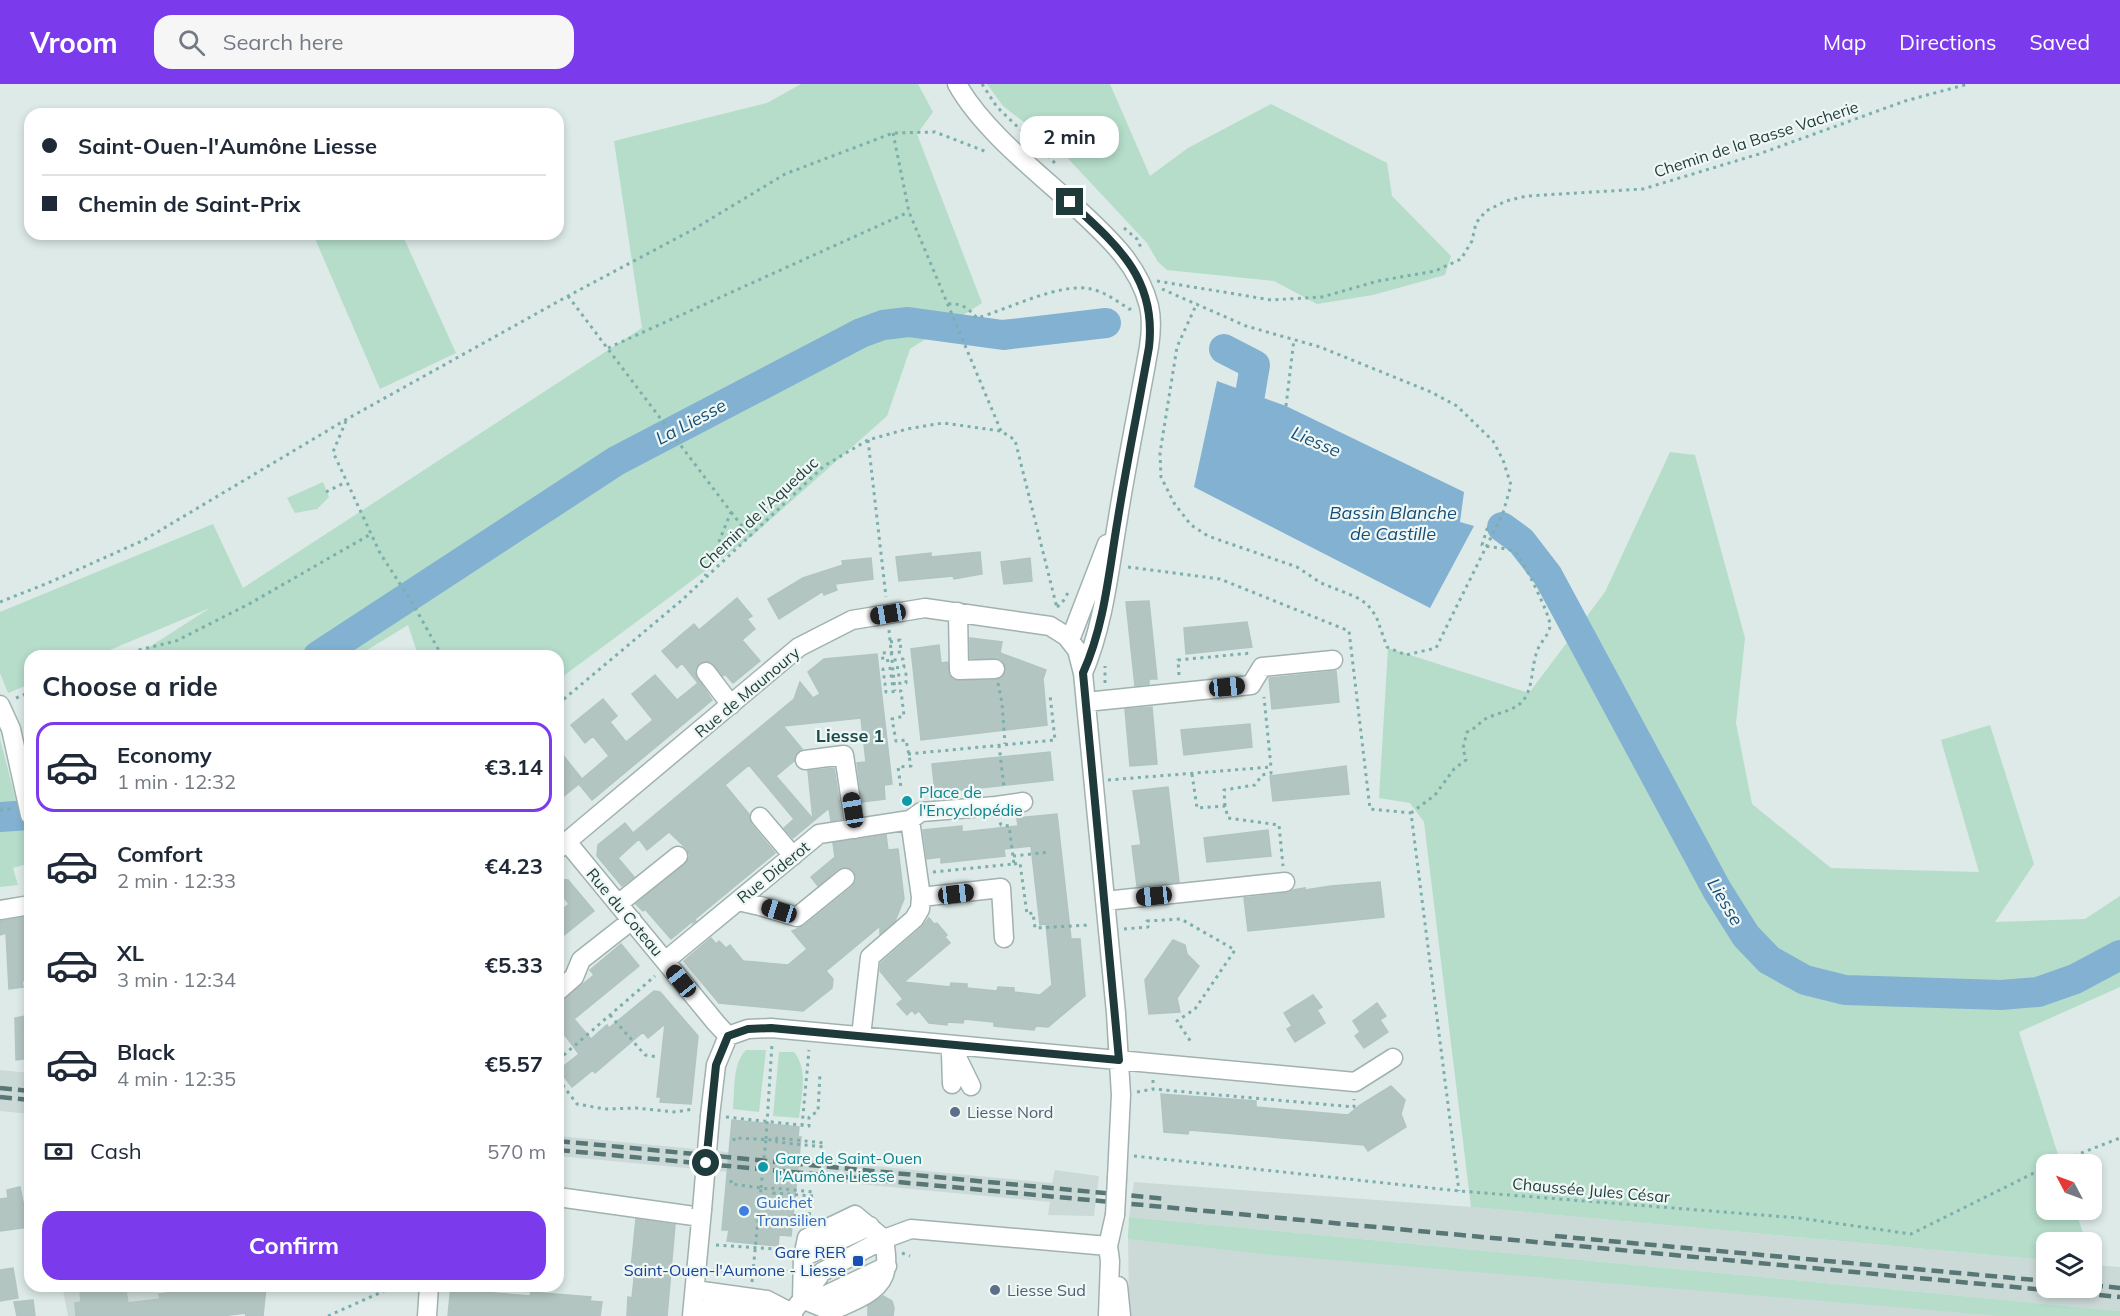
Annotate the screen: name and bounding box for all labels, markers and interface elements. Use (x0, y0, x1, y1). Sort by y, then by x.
search box (154, 15, 574, 69)
text: Vroom (30, 25, 118, 60)
icon: search (175, 26, 208, 59)
text: Search here (223, 28, 344, 56)
text: Map (1823, 29, 1866, 55)
text: Directions (1899, 29, 1996, 55)
text: Saved (2029, 29, 2090, 55)
street label: Chemin de la Basse Vacherie (1651, 96, 1861, 182)
callout: 2 min (1020, 115, 1120, 157)
text: 2 min (1043, 124, 1096, 149)
text: Saint-Ouen-l'Aumône Liesse (78, 132, 377, 160)
route end (1056, 188, 1083, 215)
text: Chemin de Saint-Prix (78, 190, 301, 218)
water label: La Liesse (651, 393, 730, 450)
water label: Liesse (1288, 421, 1345, 462)
street label: Chemin de l'Aqueduc (694, 452, 822, 574)
water label: Bassin Blanche de Castille (1329, 501, 1457, 545)
car (869, 602, 907, 626)
street label: Rue de Maunoury (690, 642, 804, 742)
text: Choose a ride (42, 669, 218, 703)
car (1208, 676, 1246, 698)
district label: Liesse 1 (816, 724, 884, 747)
icon: car (45, 740, 99, 794)
text: Economy (117, 741, 212, 769)
text: €3.14 (485, 753, 543, 781)
text: 1 min · 12:32 (117, 769, 236, 794)
place label: Place de l'Encyclopédie (919, 782, 1023, 820)
car (841, 791, 865, 829)
marker: Place de l'Encyclopédie (900, 794, 914, 808)
street label: Rue Diderot (733, 836, 814, 907)
icon: car (45, 839, 99, 893)
text: Comfort (117, 840, 203, 868)
text: €4.23 (485, 852, 543, 880)
street label: Rue du Coteau (582, 864, 668, 960)
text: 2 min · 12:33 (117, 868, 236, 893)
water label: Liesse (1702, 874, 1749, 930)
car (937, 883, 975, 905)
car (1135, 885, 1173, 907)
car (759, 897, 799, 925)
icon: car (45, 938, 99, 992)
text: XL (117, 939, 144, 967)
text: €5.33 (485, 951, 543, 979)
car (663, 961, 699, 1001)
text: 3 min · 12:34 (117, 967, 236, 992)
icon: car (45, 1037, 99, 1091)
text: Black (117, 1038, 175, 1066)
text: €5.57 (485, 1050, 543, 1078)
text: 4 min · 12:35 (117, 1066, 236, 1091)
place label: Liesse Nord (967, 1102, 1053, 1122)
marker: Liesse Nord (948, 1105, 962, 1119)
icon: cash (42, 1135, 75, 1168)
text: Cash (90, 1137, 142, 1165)
text: 570 m (487, 1139, 546, 1164)
place label: Gare de Saint-Ouen l'Aumône Liesse (775, 1148, 922, 1186)
route start (692, 1149, 719, 1176)
north arrow (2036, 1154, 2102, 1220)
map controls (2036, 1154, 2102, 1298)
marker: Gare de Saint-Ouen l'Aumône Liesse (756, 1160, 770, 1174)
street label: Chaussée Jules César (1511, 1173, 1671, 1207)
place label: Guichet Transilien (756, 1192, 827, 1230)
marker: Guichet Transilien (737, 1204, 751, 1218)
button: Confirm (42, 1211, 546, 1280)
button: layers (2036, 1232, 2102, 1298)
place label: Gare RER Saint-Ouen-l'Aumone - Liesse (624, 1242, 846, 1280)
marker: Gare RER Saint-Ouen-l'Aumone - Liesse (851, 1254, 865, 1268)
place label: Liesse Sud (1007, 1280, 1086, 1300)
marker: Liesse Sud (988, 1283, 1002, 1297)

